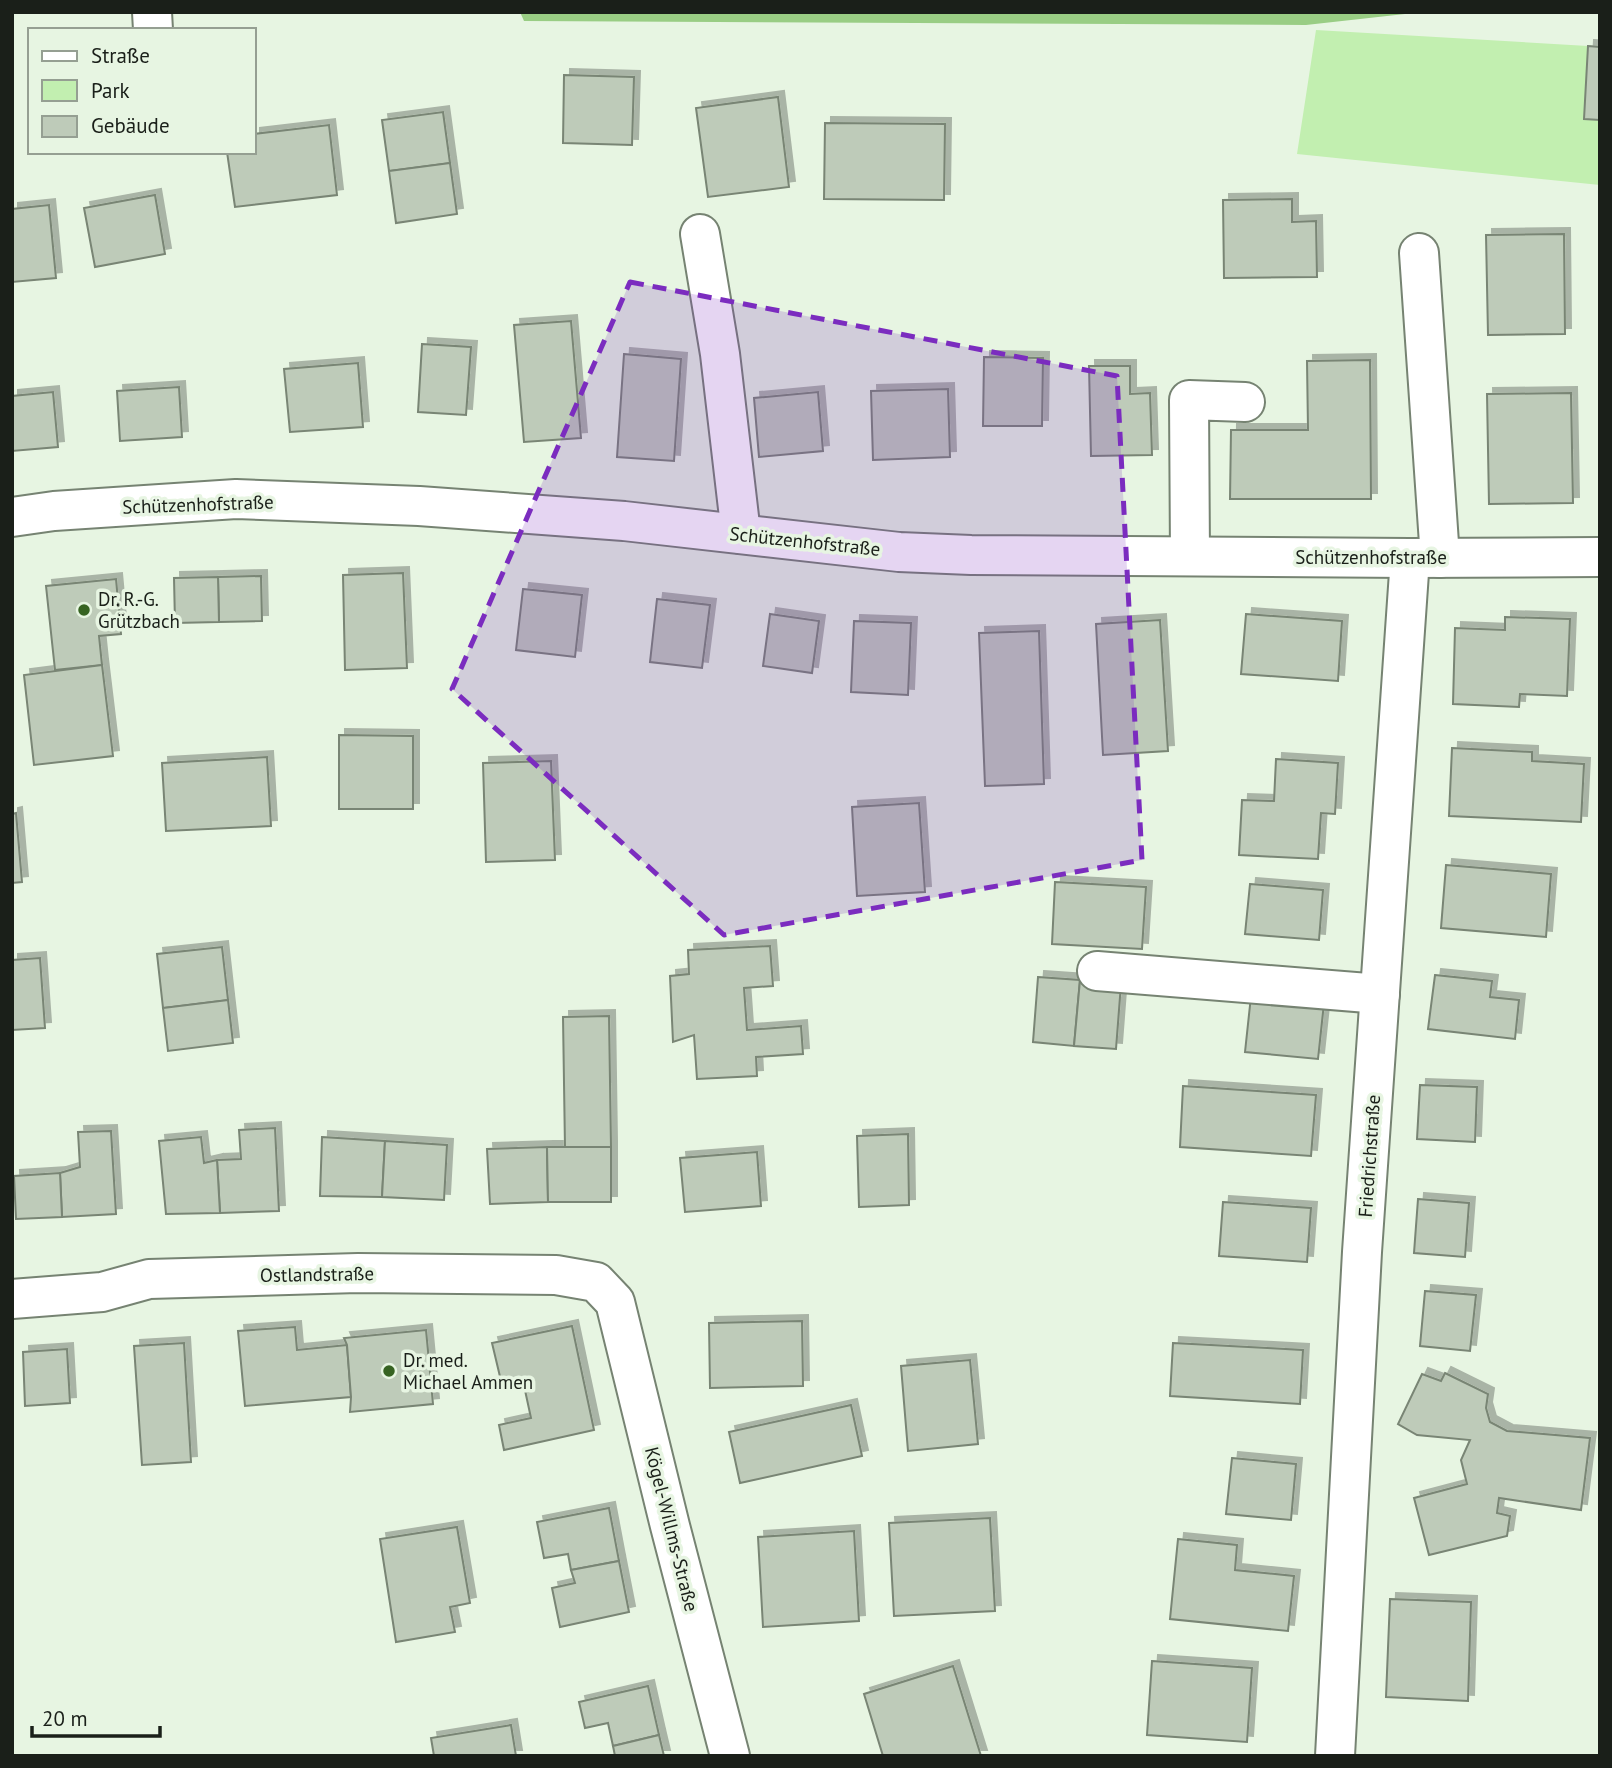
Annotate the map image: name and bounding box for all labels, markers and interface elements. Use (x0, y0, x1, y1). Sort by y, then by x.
legend (28, 28, 256, 154)
text: Straße (91, 42, 150, 69)
text: Park (91, 77, 130, 104)
text: Gebäude (91, 112, 170, 139)
street label: Schützenhofstraße (122, 489, 274, 519)
street label: Schützenhofstraße (728, 521, 882, 561)
street label: Schützenhofstraße (1295, 545, 1447, 569)
place label: Dr. R.-G. Grützbach (98, 587, 180, 633)
marker: Dr. R.-G. Grützbach (76, 602, 92, 618)
street label: Friedrichstraße (1353, 1094, 1385, 1218)
street label: Ostlandstraße (260, 1261, 374, 1287)
place label: Dr. med. Michael Ammen (403, 1348, 533, 1394)
marker: Dr. med. Michael Ammen (381, 1363, 397, 1379)
street label: Kögel-Willms-Straße (640, 1444, 704, 1614)
scale bar (32, 1694, 159, 1738)
text: 20 m (42, 1705, 88, 1732)

